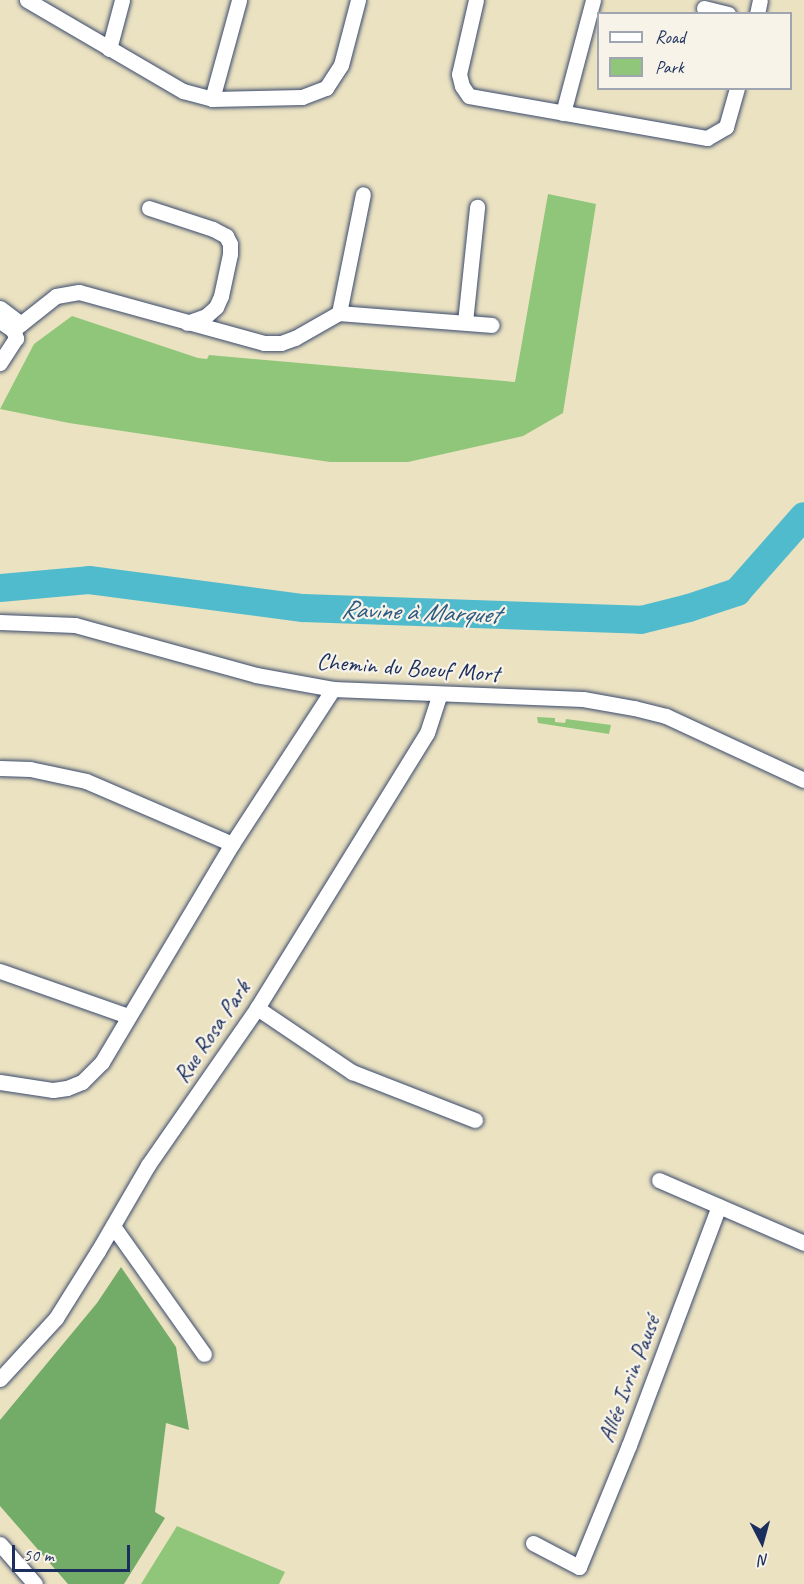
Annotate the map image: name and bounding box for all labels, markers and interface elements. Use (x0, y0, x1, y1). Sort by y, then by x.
legend (597, 12, 792, 90)
text: Road (655, 26, 685, 48)
text: Park (655, 56, 684, 78)
water label: Ravine à Marquet (340, 594, 500, 630)
street label: Chemin du Boeuf Mort (316, 647, 500, 689)
street label: Rue Rosa Park (167, 975, 257, 1089)
street label: Allée Ivrin Pausé (592, 1311, 666, 1447)
north arrow (732, 1512, 792, 1572)
scale bar (15, 1533, 134, 1571)
text: 50 m (23, 1544, 54, 1566)
text: N (758, 1549, 770, 1570)

